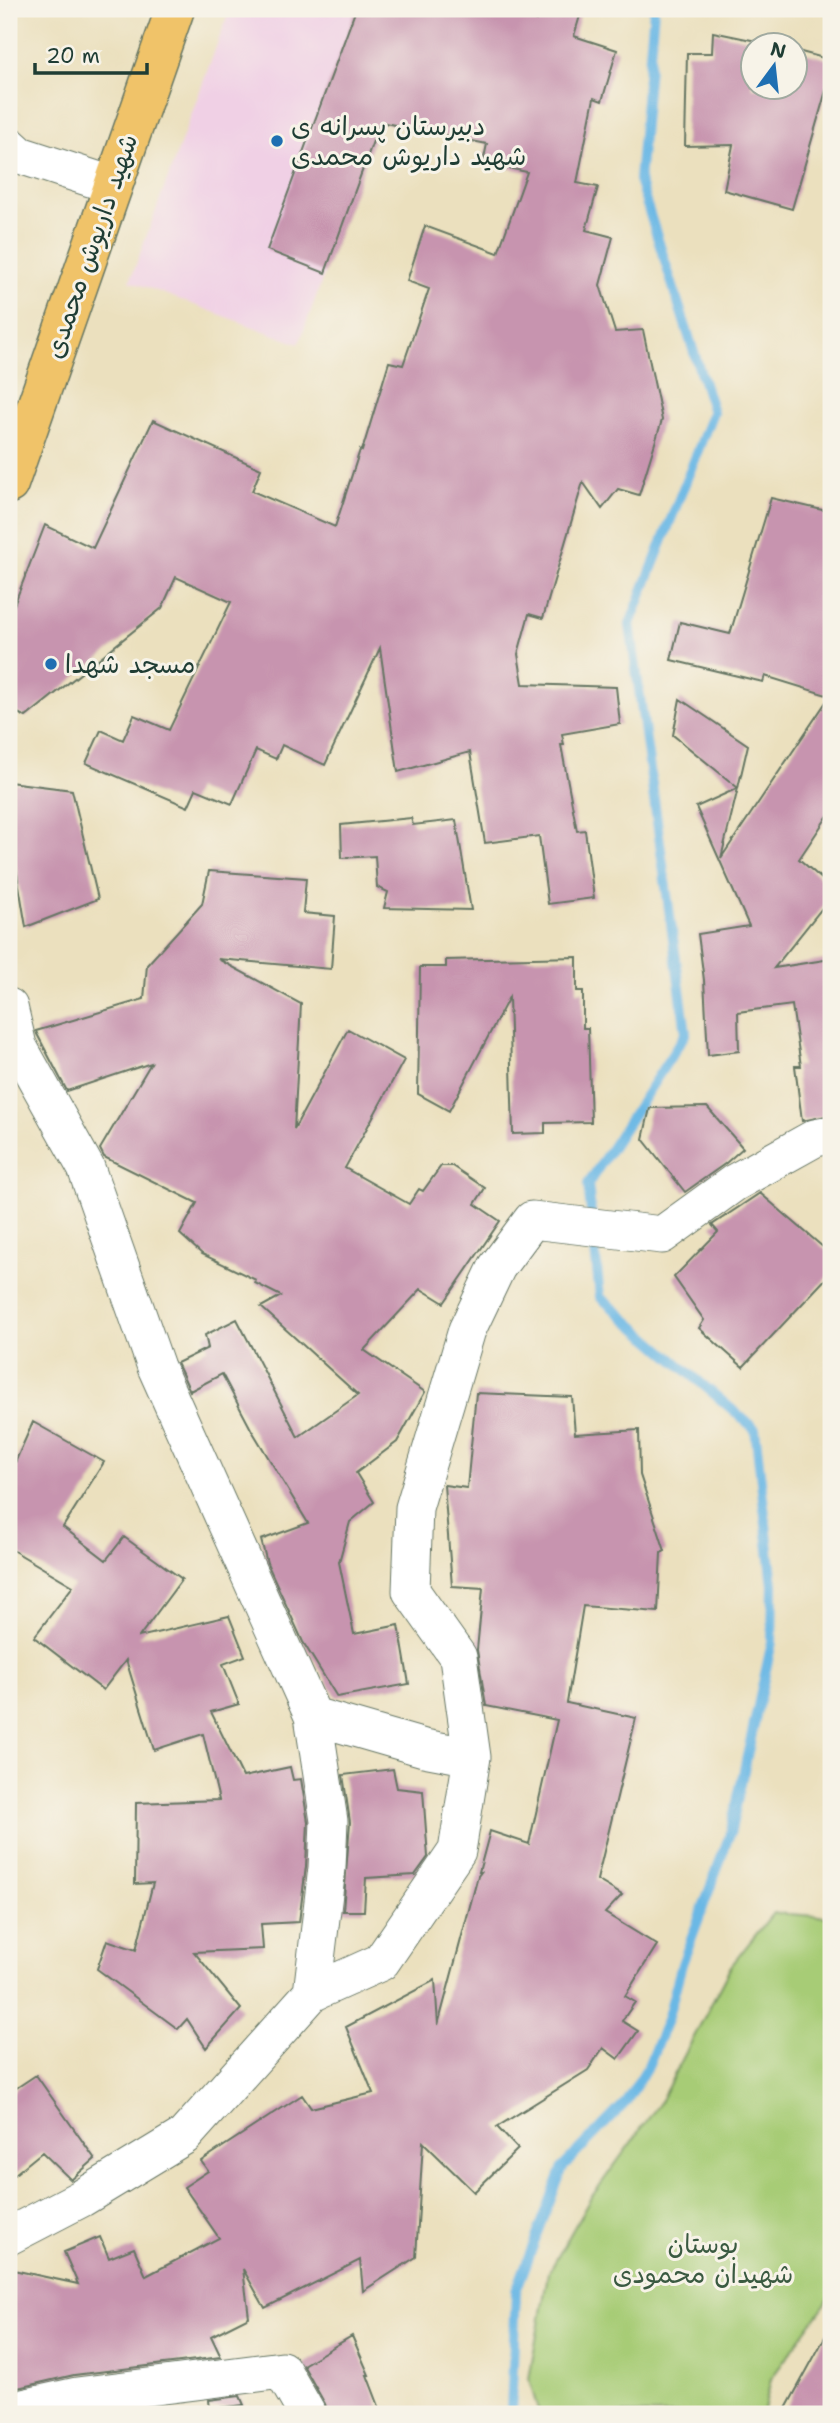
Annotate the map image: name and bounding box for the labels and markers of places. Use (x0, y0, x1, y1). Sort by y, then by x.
place label: دبیرستان پسرانه ی شهید داریوش محمدی (291, 108, 526, 173)
marker: دبیرستان پسرانه ی شهید داریوش محمدی (269, 133, 285, 149)
place label: مسجد شهدا (65, 646, 195, 681)
marker: مسجد شهدا (43, 656, 59, 672)

